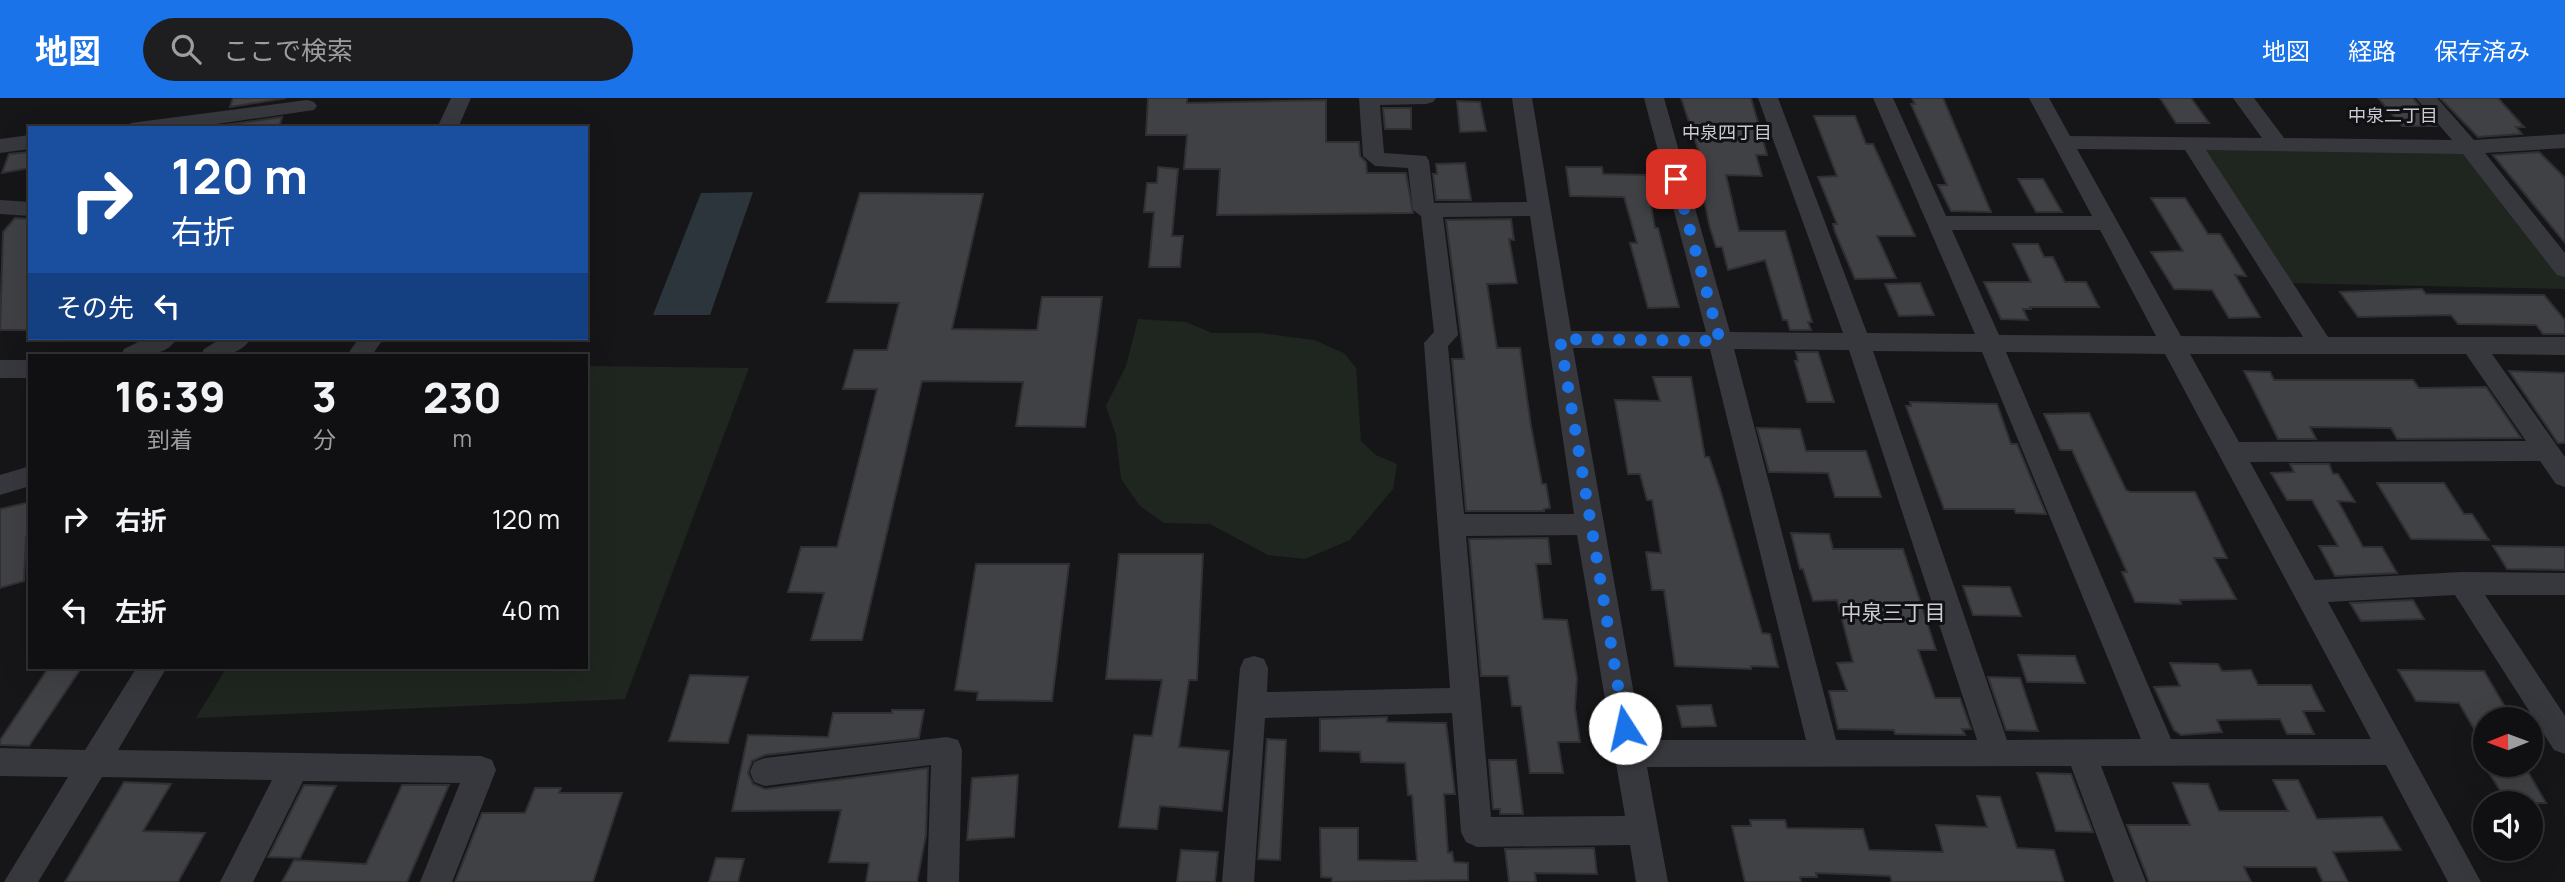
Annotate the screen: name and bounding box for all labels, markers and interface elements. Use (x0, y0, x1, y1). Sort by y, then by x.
search box (143, 18, 633, 81)
text: 地図 (35, 28, 101, 73)
icon: search (167, 30, 205, 68)
text: ここで検索 (223, 32, 353, 68)
text: 地図 (2262, 34, 2310, 67)
text: 経路 (2348, 34, 2396, 67)
text: 保存済み (2434, 34, 2530, 67)
district label: 中泉二丁目 (2348, 103, 2438, 127)
district label: 中泉四丁目 (1682, 120, 1772, 144)
text: 120 m (171, 142, 308, 209)
pin (1646, 149, 1706, 209)
icon: right (56, 154, 147, 245)
icon: arrive (1657, 160, 1695, 198)
text: 右折 (171, 209, 235, 253)
icon: left (148, 287, 186, 325)
text: その先 (56, 289, 134, 325)
text: 16:39 (114, 367, 226, 425)
text: 3 (312, 367, 337, 425)
text: 230 (423, 368, 502, 426)
text: m (453, 422, 472, 454)
text: 到着 (147, 423, 193, 455)
text: 分 (313, 423, 336, 455)
icon: right (56, 500, 94, 538)
text: 120 m (492, 501, 560, 537)
text: 右折 (115, 502, 167, 538)
icon: left (56, 591, 94, 629)
text: 40 m (502, 592, 560, 628)
text: 左折 (115, 593, 167, 629)
district label: 中泉三丁目 (1841, 598, 1946, 626)
position arrow (1588, 691, 1662, 765)
north arrow (2473, 707, 2543, 777)
map controls (2473, 707, 2543, 861)
button: sound (2473, 791, 2543, 861)

